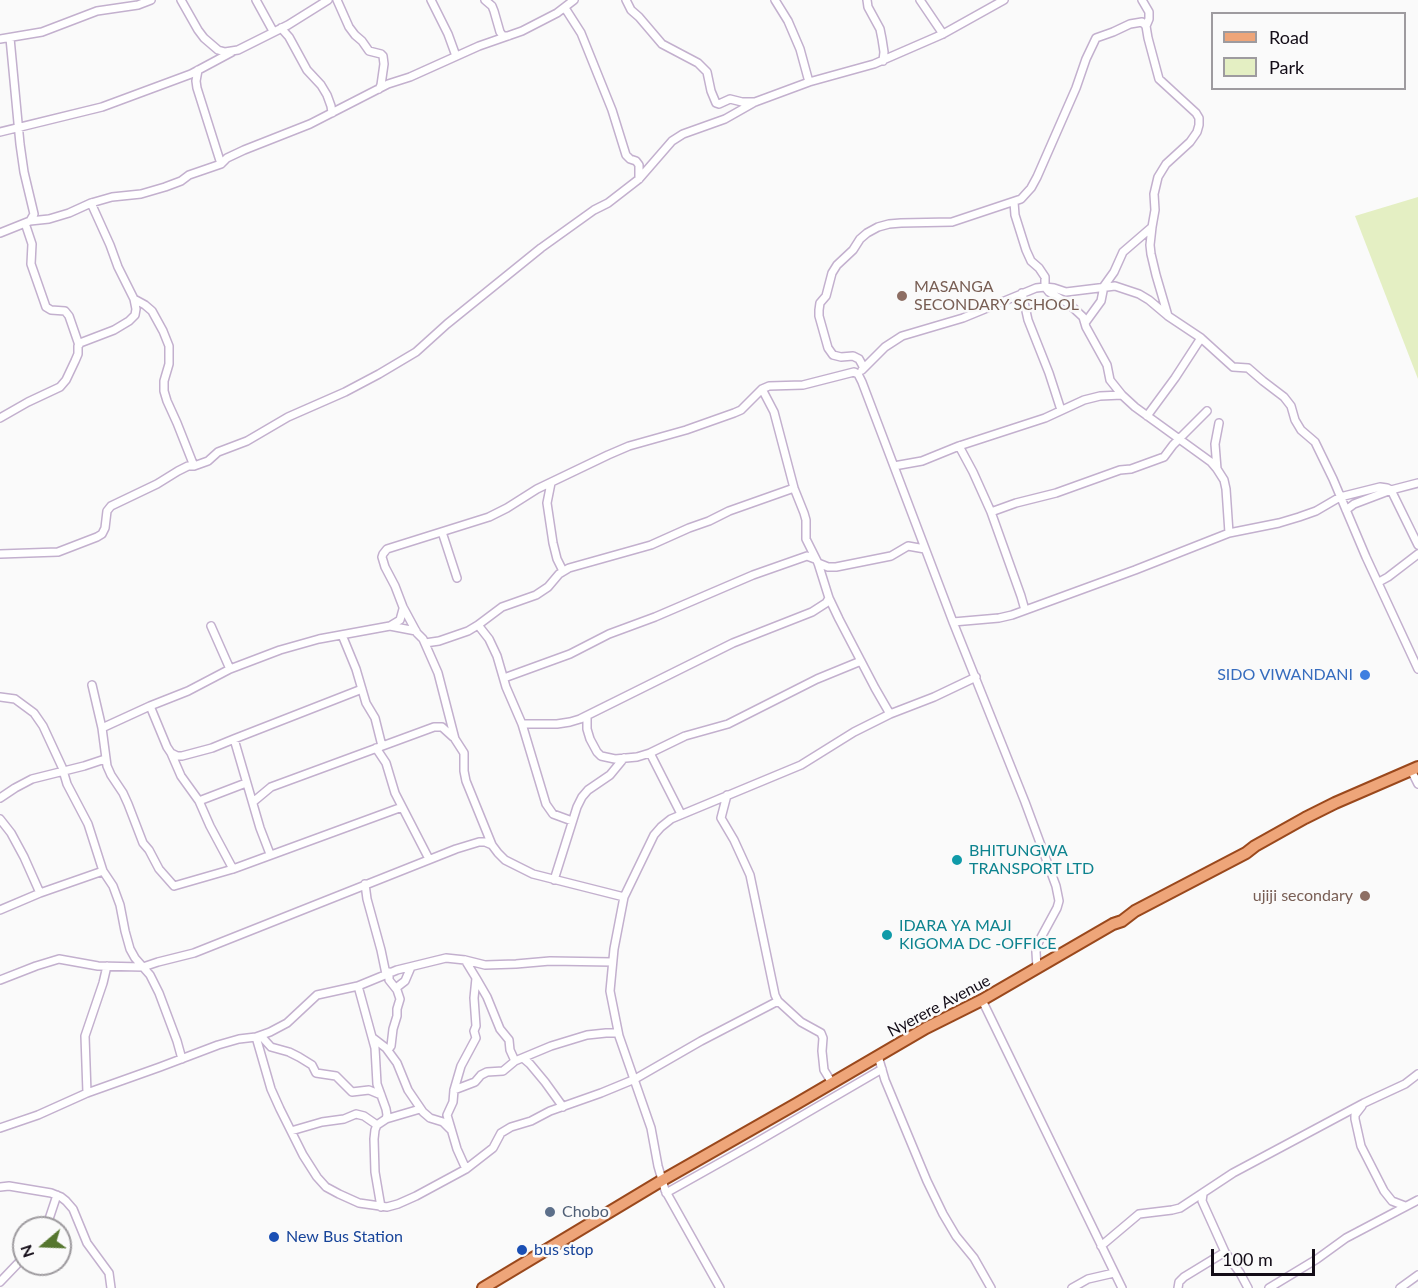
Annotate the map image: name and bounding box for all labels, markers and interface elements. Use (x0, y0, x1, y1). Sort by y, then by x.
legend (1211, 12, 1406, 90)
text: Road (1269, 26, 1309, 48)
text: Park (1269, 56, 1304, 78)
place label: MASANGA SECONDARY SCHOOL (914, 277, 1079, 315)
marker: MASANGA SECONDARY SCHOOL (895, 289, 909, 303)
place label: SIDO VIWANDANI (1217, 665, 1353, 685)
marker: SIDO VIWANDANI (1358, 668, 1372, 682)
place label: BHITUNGWA TRANSPORT LTD (969, 841, 1094, 879)
marker: BHITUNGWA TRANSPORT LTD (950, 853, 964, 867)
place label: ujiji secondary (1253, 886, 1353, 906)
marker: ujiji secondary (1358, 889, 1372, 903)
place label: IDARA YA MAJI KIGOMA DC -OFFICE (899, 916, 1057, 954)
marker: IDARA YA MAJI KIGOMA DC -OFFICE (880, 928, 894, 942)
street label: Nyerere Avenue (884, 971, 994, 1041)
place label: Chobo (562, 1202, 609, 1222)
marker: Chobo (543, 1205, 557, 1219)
north arrow (12, 1216, 72, 1276)
place label: New Bus Station (286, 1227, 403, 1247)
marker: New Bus Station (267, 1230, 281, 1244)
scale bar (1214, 1237, 1318, 1275)
place label: bus stop (534, 1240, 594, 1260)
text: N (15, 1242, 37, 1260)
marker: bus stop (515, 1243, 529, 1257)
text: 100 m (1222, 1248, 1273, 1270)

